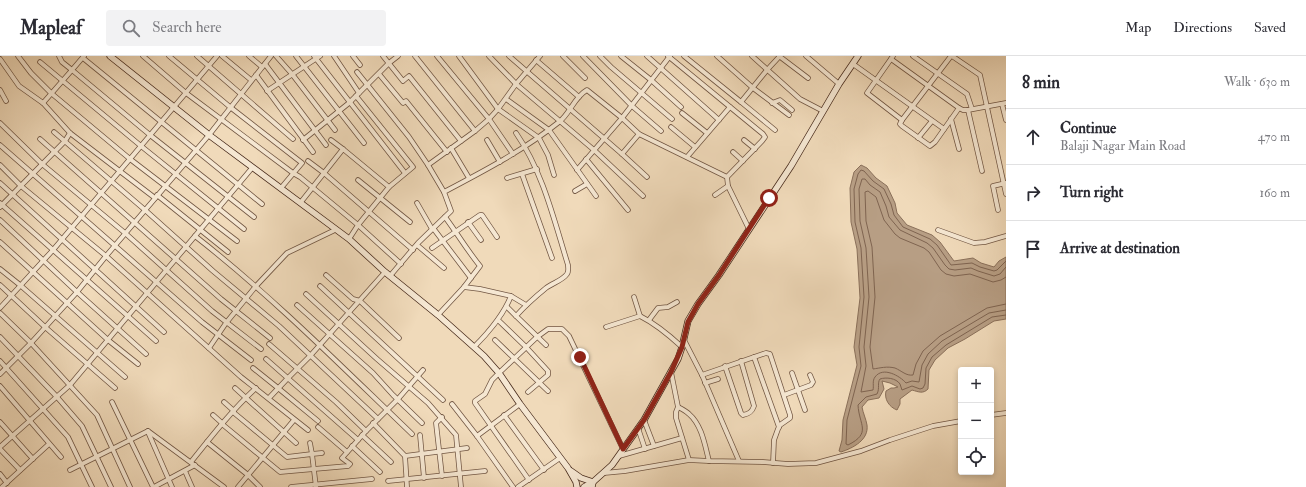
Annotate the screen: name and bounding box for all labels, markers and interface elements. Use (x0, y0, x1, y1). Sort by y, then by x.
search box (106, 10, 386, 46)
text: Mapleaf (20, 16, 82, 40)
icon: search (120, 17, 142, 39)
text: Search here (152, 18, 222, 37)
text: Map (1125, 19, 1151, 36)
text: Directions (1173, 19, 1232, 36)
text: Saved (1254, 19, 1286, 36)
text: 8 min (1022, 72, 1060, 93)
text: Walk · 630 m (1224, 74, 1290, 90)
text: Continue (1060, 119, 1116, 138)
icon: ahead (1022, 126, 1044, 148)
text: 470 m (1258, 129, 1290, 145)
text: Balaji Nagar Main Road (1060, 138, 1186, 154)
icon: right (1022, 182, 1044, 204)
text: Turn right (1060, 183, 1123, 202)
text: 160 m (1259, 185, 1290, 201)
route start (760, 189, 778, 207)
icon: arrive (1022, 238, 1044, 260)
text: Arrive at destination (1060, 239, 1180, 258)
route end (571, 348, 589, 366)
map controls (958, 367, 994, 475)
button: + (958, 367, 994, 403)
button: − (958, 403, 994, 439)
button: locate (958, 439, 994, 475)

